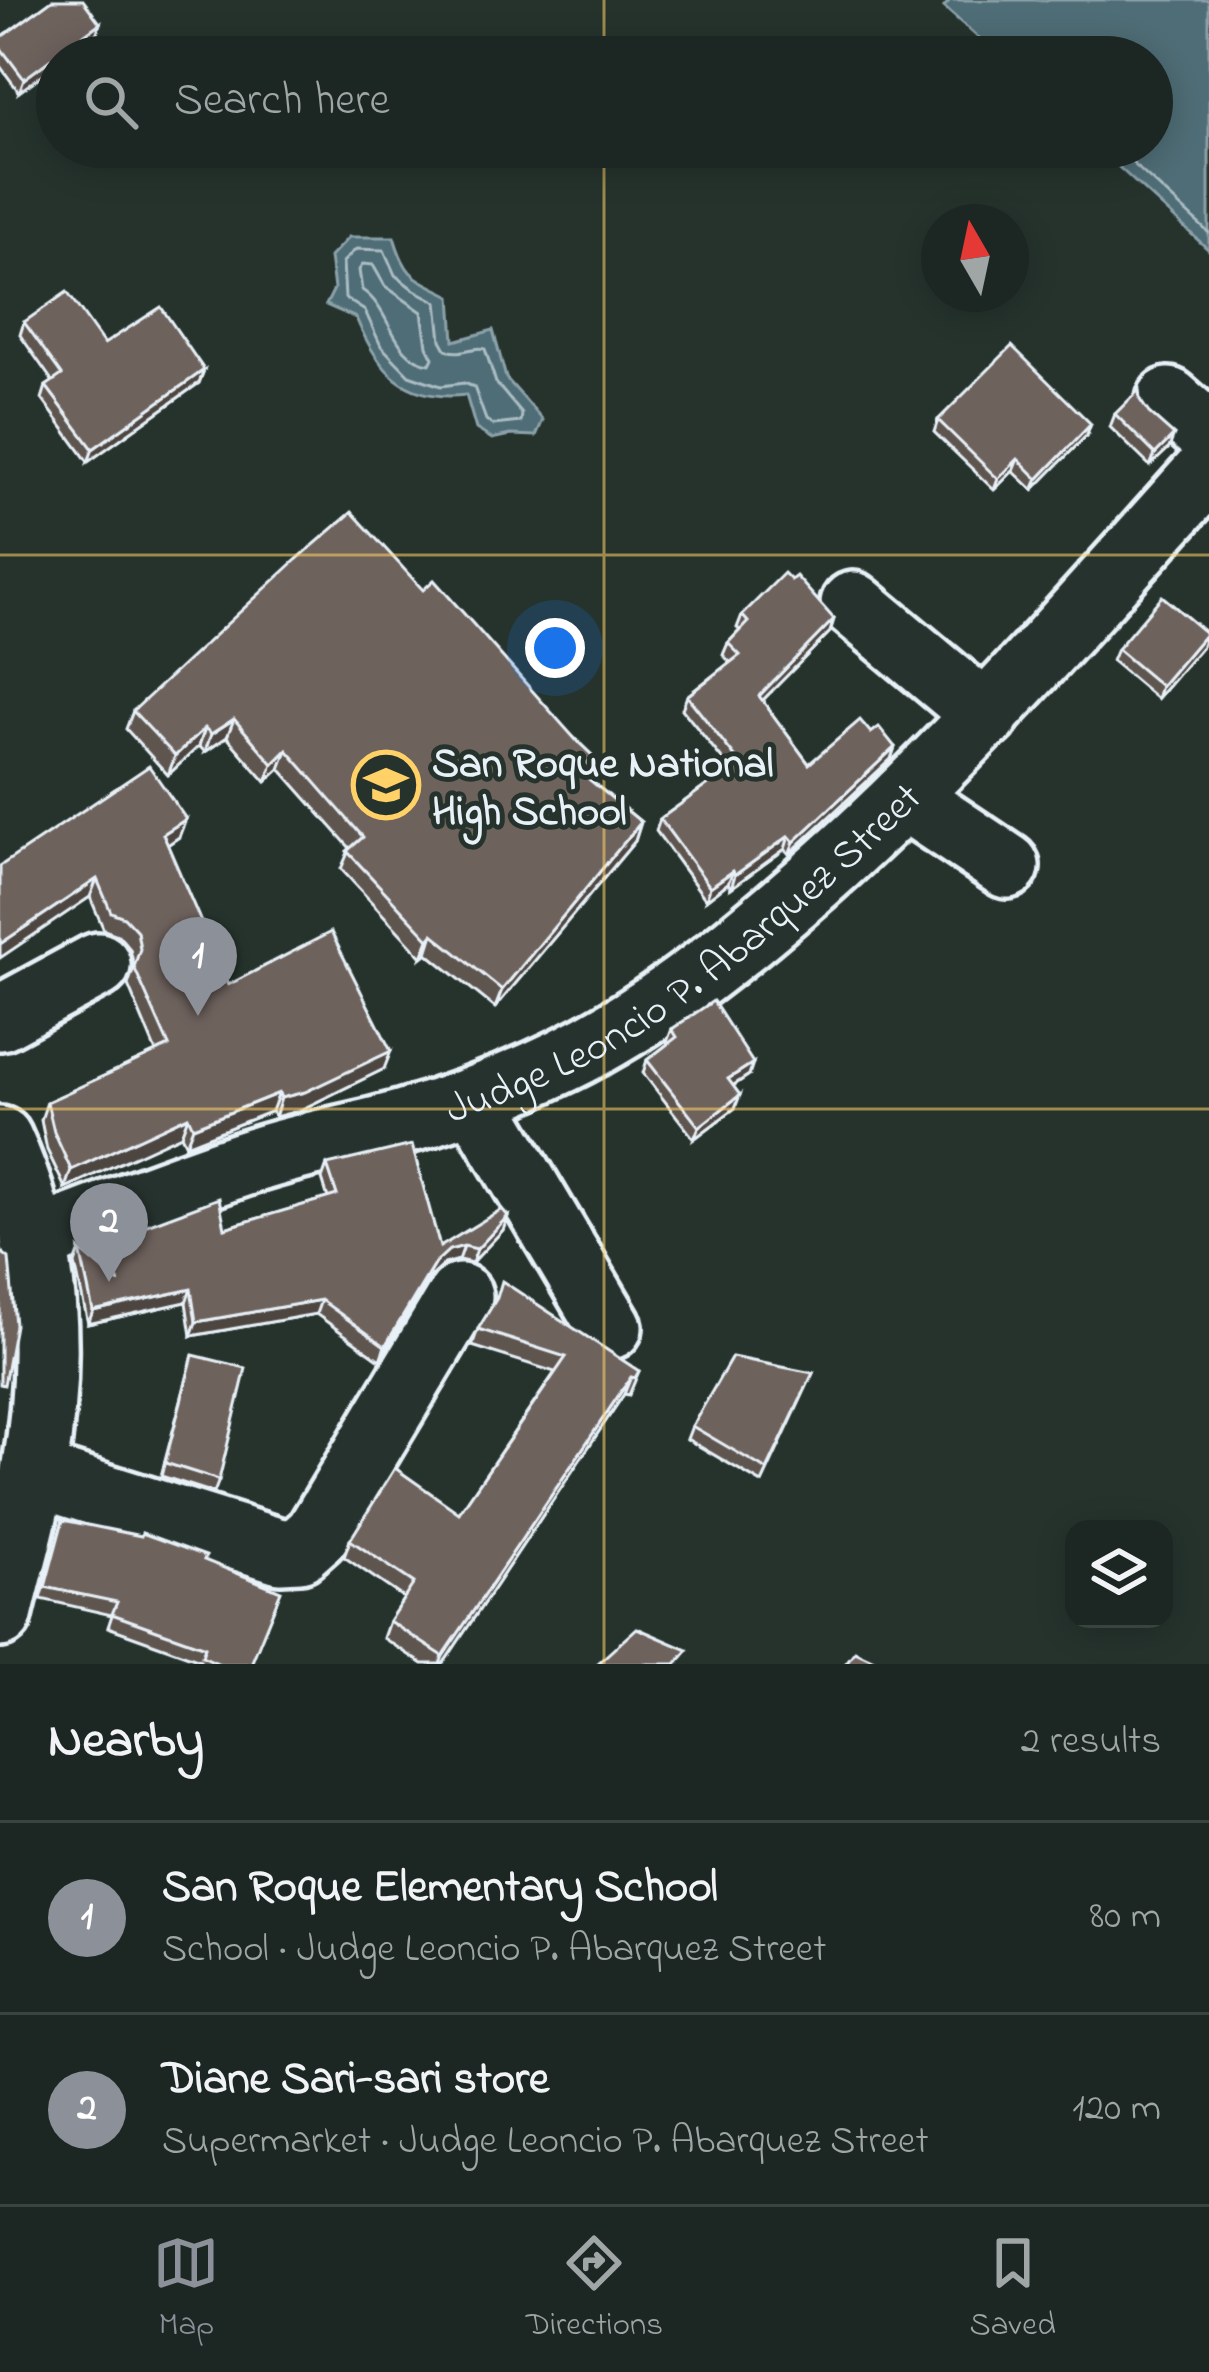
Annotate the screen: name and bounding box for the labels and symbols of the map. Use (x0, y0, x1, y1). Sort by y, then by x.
north arrow (921, 204, 1029, 312)
your location (525, 618, 585, 678)
place label: San Roque National High School (432, 735, 774, 845)
school or university icon: San Roque National High School (351, 750, 421, 820)
street label: Judge Leoncio P. Abarquez Street (438, 770, 937, 1142)
pin: 1 (159, 917, 237, 1016)
pin: 2 (70, 1183, 148, 1282)

